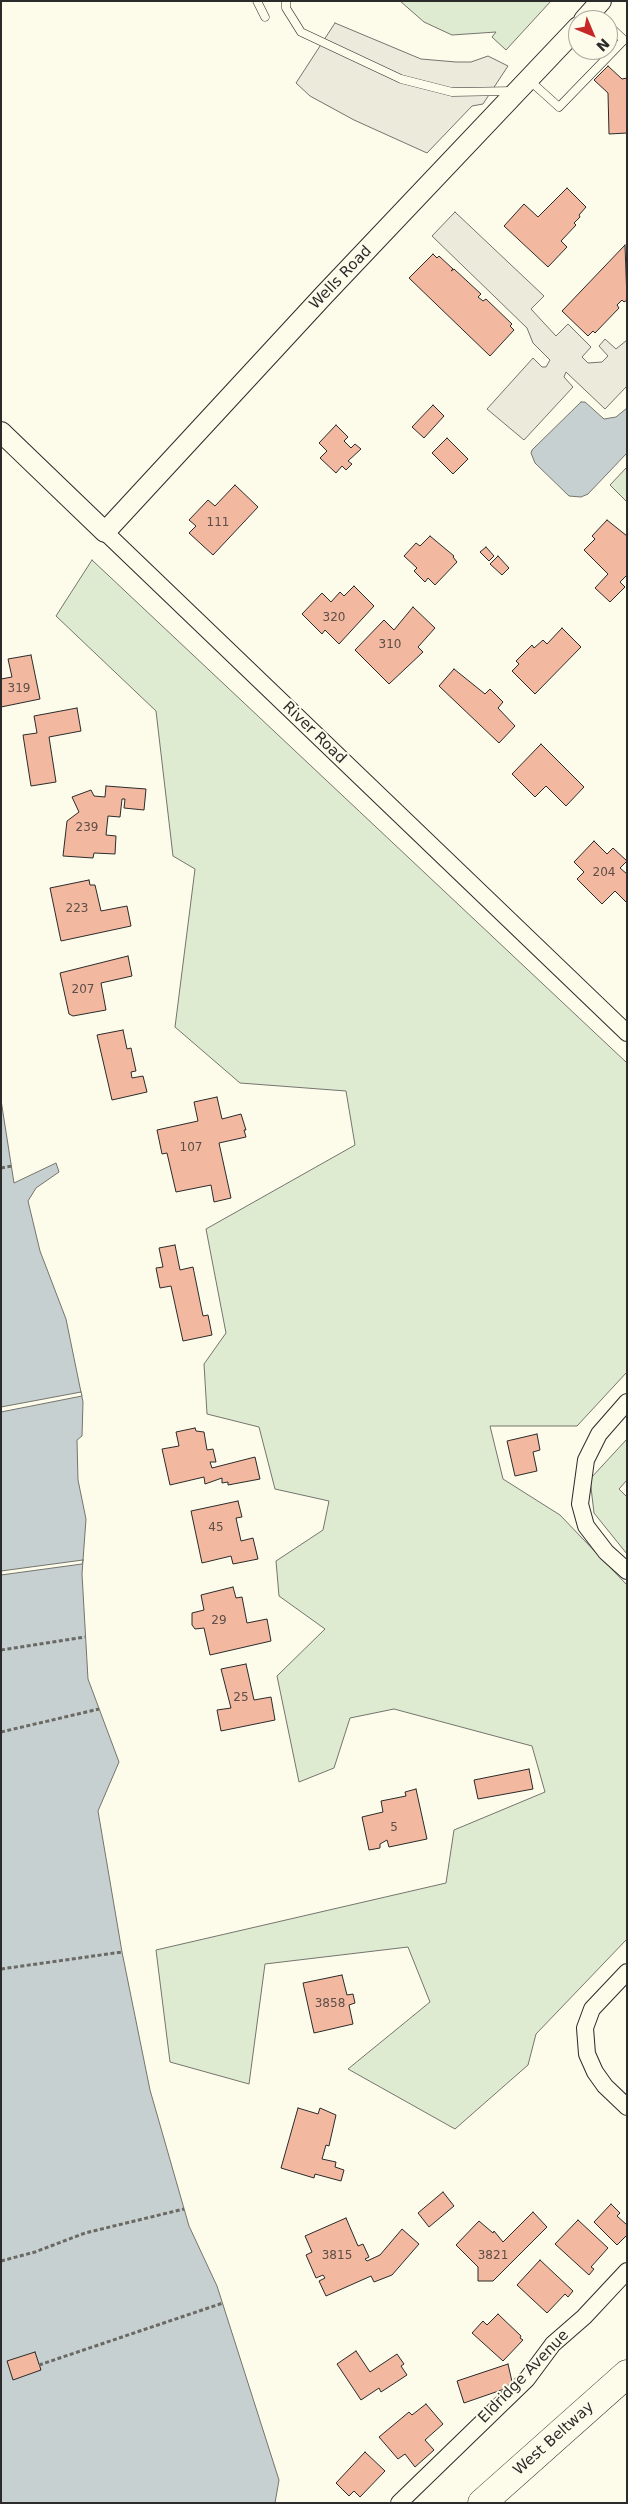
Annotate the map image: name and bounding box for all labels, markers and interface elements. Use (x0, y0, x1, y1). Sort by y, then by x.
north arrow (568, 10, 618, 60)
text: N (593, 35, 613, 55)
street label: Wells Road (306, 242, 376, 314)
house number: 111 (207, 516, 229, 530)
house number: 320 (323, 611, 345, 625)
house number: 310 (379, 638, 401, 652)
house number: 319 (8, 682, 30, 696)
street label: River Road (279, 698, 349, 768)
house number: 239 (76, 821, 98, 835)
house number: 204 (593, 866, 615, 880)
house number: 223 (66, 902, 88, 916)
house number: 207 (72, 983, 94, 997)
house number: 107 (180, 1141, 202, 1155)
house number: 45 (208, 1521, 224, 1535)
house number: 29 (211, 1614, 227, 1628)
house number: 25 (233, 1691, 249, 1705)
house number: 5 (390, 1821, 398, 1835)
house number: 3858 (315, 1997, 345, 2011)
house number: 3815 (322, 2249, 352, 2263)
house number: 3821 (478, 2249, 508, 2263)
street label: Eldridge Avenue (475, 2327, 573, 2427)
street label: West Beltway (510, 2398, 598, 2480)

